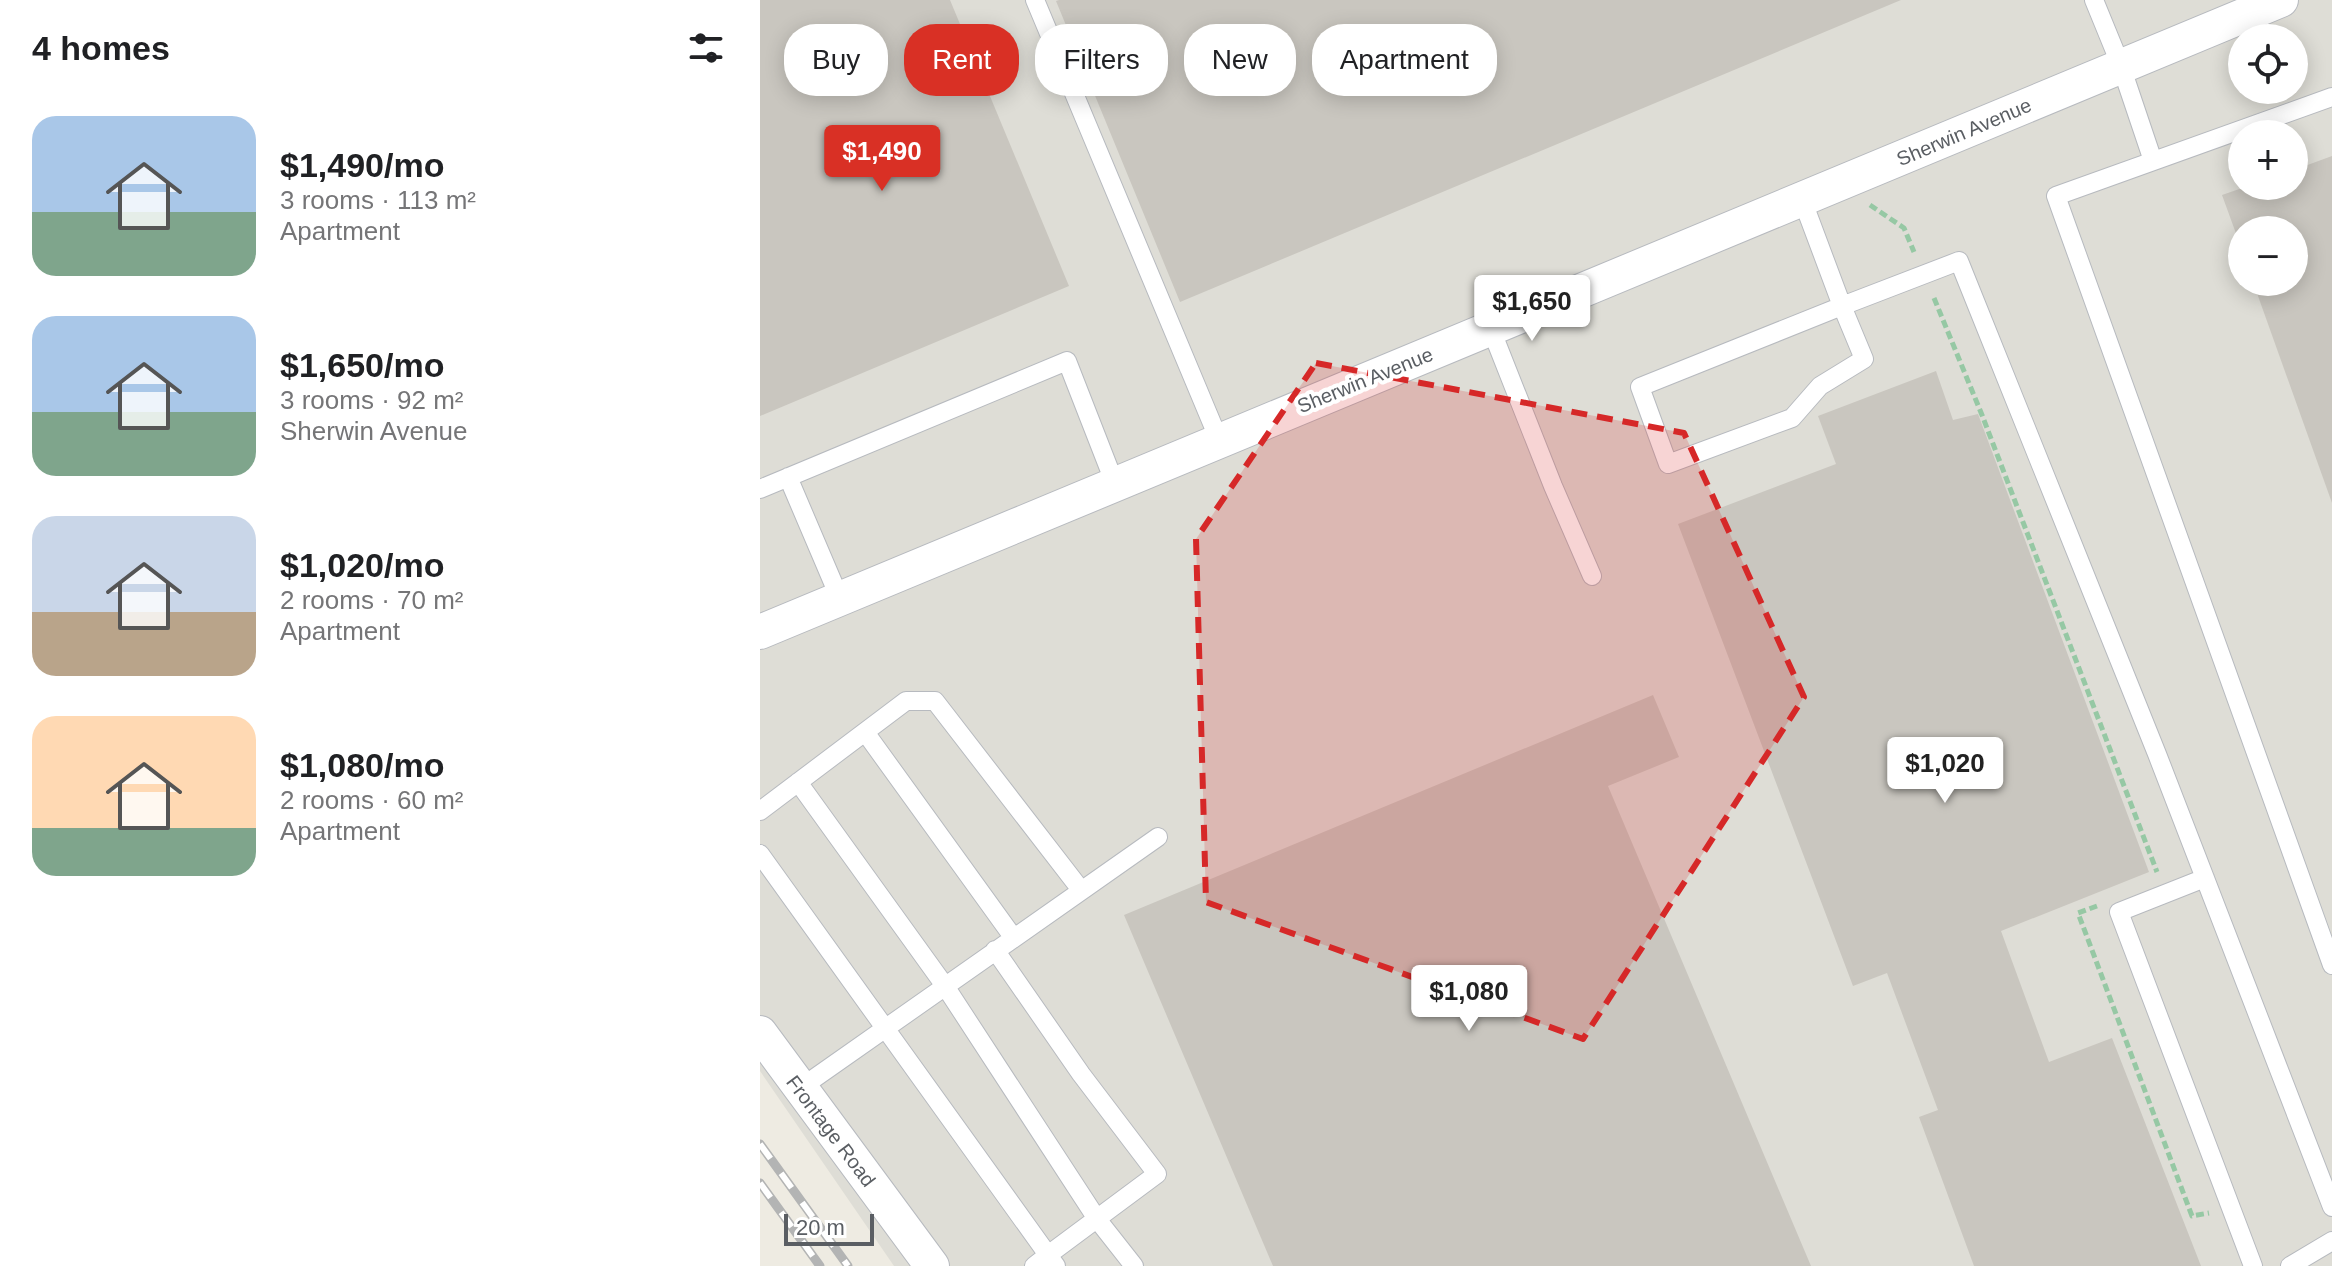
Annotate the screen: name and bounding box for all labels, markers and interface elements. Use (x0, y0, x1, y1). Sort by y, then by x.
chip: Buy (784, 24, 888, 96)
chip: Rent (904, 24, 1019, 96)
chip: Filters (1035, 24, 1168, 96)
chip: New (1184, 24, 1296, 96)
chip: Apartment (1312, 24, 1497, 96)
map controls (2228, 24, 2308, 296)
button: locate (2228, 24, 2308, 104)
icon: filters (684, 26, 728, 70)
text: 4 homes (32, 29, 170, 67)
street label: Sherwin Avenue (1893, 94, 2035, 170)
button: + (2228, 120, 2308, 200)
pin: $1,490 (817, 125, 947, 193)
text: $1,490 (842, 136, 922, 166)
text: $1,490/mo (280, 146, 444, 184)
icon: home (96, 148, 192, 244)
text: 3 rooms · 113 m² (280, 185, 476, 215)
text: Apartment (280, 216, 400, 246)
button: − (2228, 216, 2308, 296)
pin: $1,650 (1467, 275, 1597, 343)
text: $1,650 (1492, 286, 1572, 316)
street label: Sherwin Avenue (1294, 343, 1436, 417)
text: $1,650/mo (280, 346, 444, 384)
icon: home (96, 348, 192, 444)
text: 3 rooms · 92 m² (280, 385, 464, 415)
text: Sherwin Avenue (280, 416, 467, 446)
text: $1,020/mo (280, 546, 444, 584)
icon: home (96, 548, 192, 644)
text: 2 rooms · 70 m² (280, 585, 464, 615)
text: Apartment (280, 616, 400, 646)
pin: $1,020 (1880, 737, 2010, 805)
text: $1,080/mo (280, 746, 444, 784)
icon: home (96, 748, 192, 844)
text: $1,020 (1905, 748, 1985, 778)
text: 2 rooms · 60 m² (280, 785, 464, 815)
text: Apartment (280, 816, 400, 846)
pin: $1,080 (1404, 965, 1534, 1033)
text: $1,080 (1429, 976, 1509, 1006)
street label: Frontage Road (782, 1071, 880, 1191)
scale bar (784, 1210, 874, 1246)
text: 20 m (796, 1215, 845, 1240)

